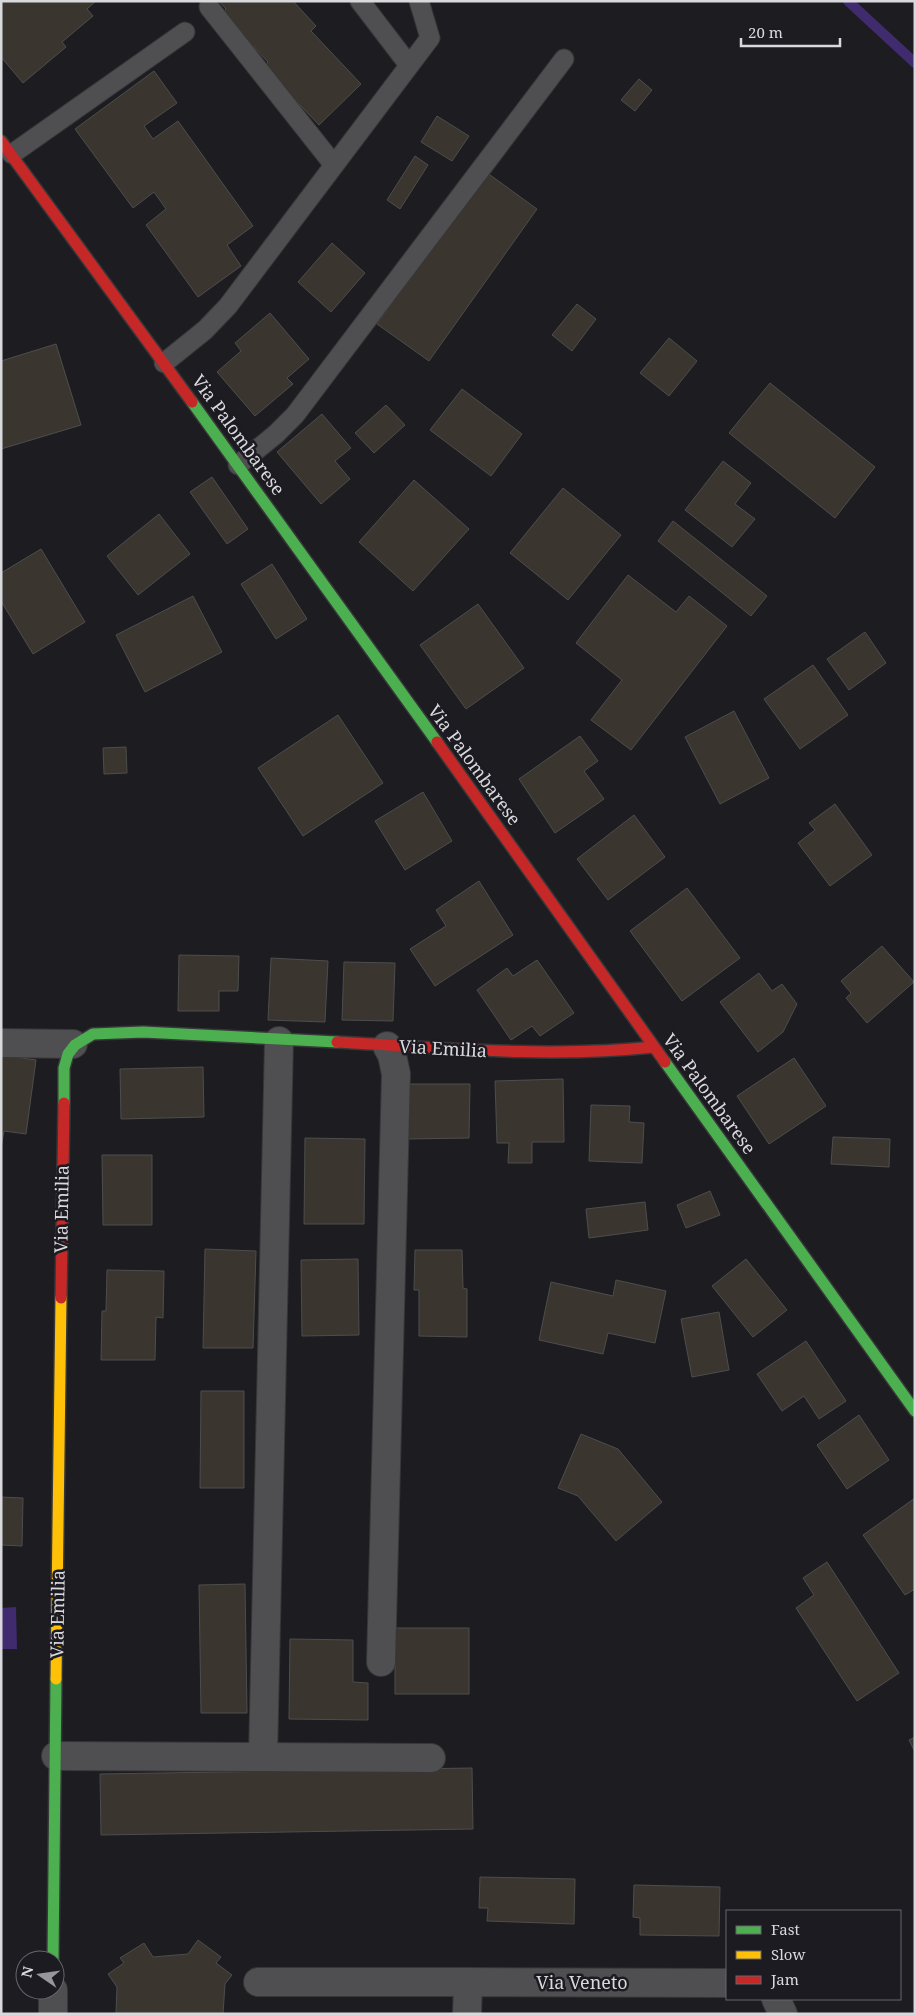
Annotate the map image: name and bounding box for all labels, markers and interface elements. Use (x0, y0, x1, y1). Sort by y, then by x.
scale bar (741, 15, 840, 47)
text: 20 m (748, 22, 783, 42)
street label: Via Palombarese (187, 369, 291, 500)
street label: Via Palombarese (423, 699, 527, 830)
street label: Via Palombarese (658, 1028, 762, 1159)
street label: Via Emilia (398, 1034, 488, 1062)
street label: Via Emilia (48, 1165, 74, 1253)
street label: Via Emilia (44, 1570, 70, 1658)
legend (726, 1910, 901, 2000)
text: Fast (771, 1919, 800, 1939)
text: Slow (771, 1944, 805, 1964)
north arrow (15, 1950, 65, 2000)
text: N (16, 1964, 37, 1979)
text: Jam (770, 1969, 799, 1989)
street label: Via Veneto (536, 1970, 628, 1994)

